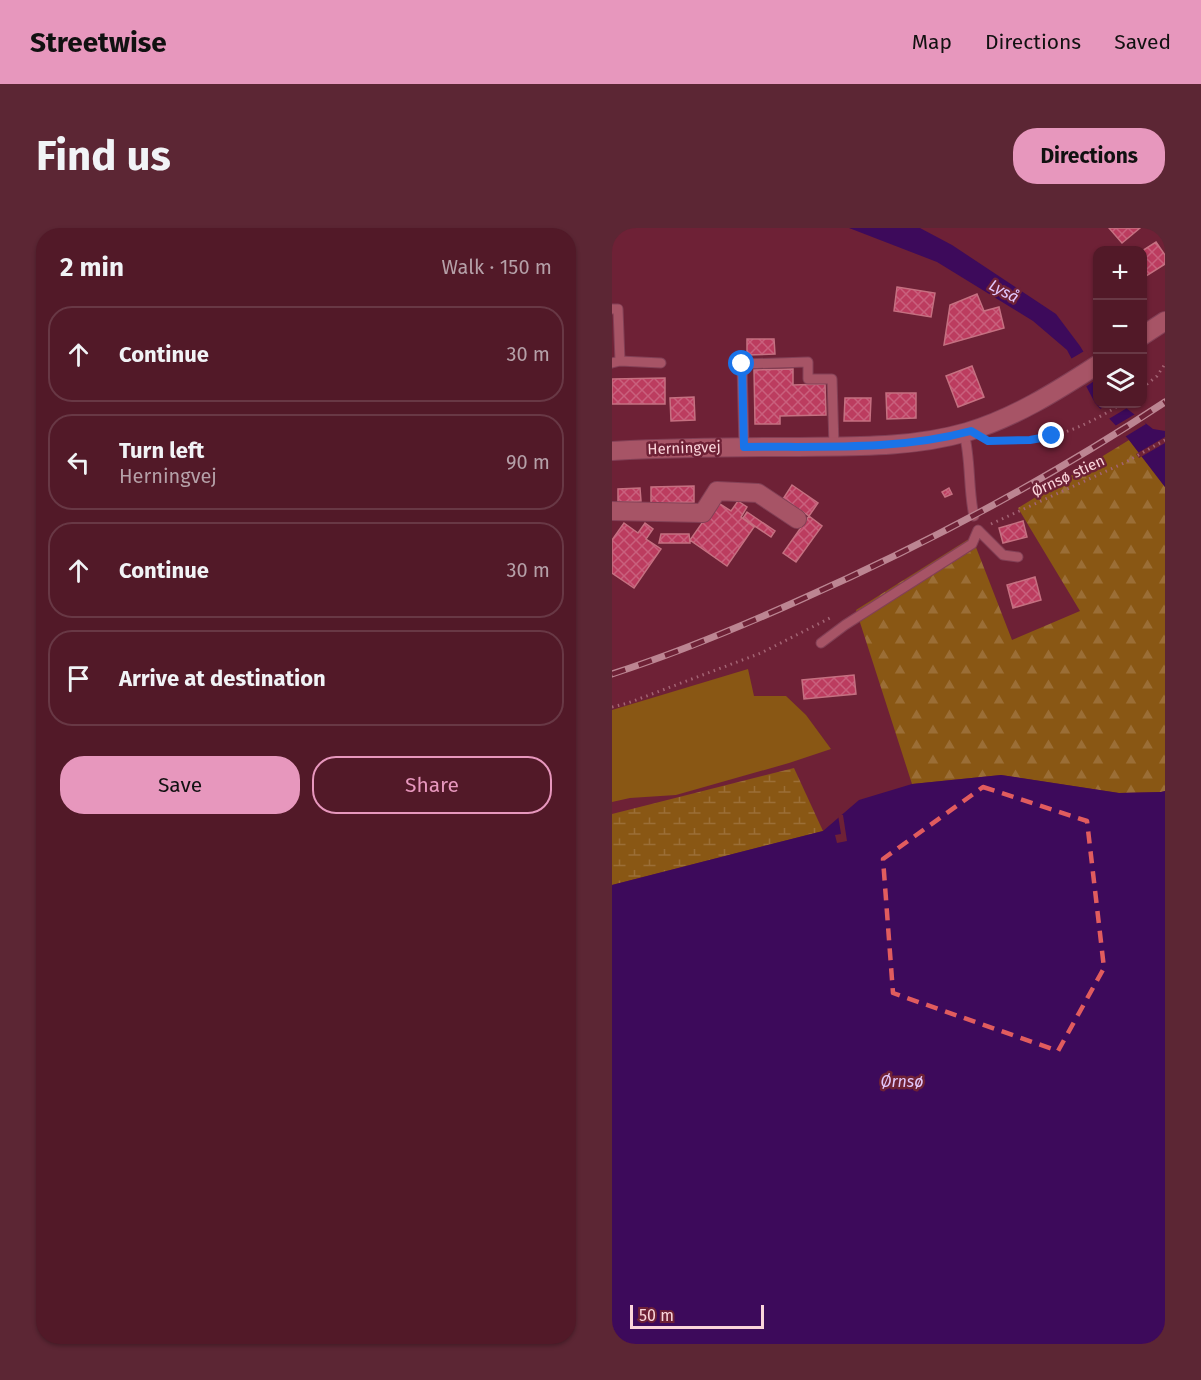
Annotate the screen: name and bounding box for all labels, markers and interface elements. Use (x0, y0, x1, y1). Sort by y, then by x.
text: Streetwise (30, 26, 167, 59)
text: Map (912, 29, 952, 55)
text: Directions (985, 29, 1081, 55)
text: Saved (1114, 29, 1171, 55)
button: Directions (1013, 128, 1165, 184)
text: Find us (36, 131, 171, 181)
map controls (1093, 246, 1147, 408)
button: + (1093, 246, 1147, 300)
text: 2 min (60, 252, 124, 283)
text: Walk · 150 m (442, 255, 552, 279)
water label: Lyså (986, 275, 1022, 307)
button: − (1093, 300, 1147, 354)
icon: ahead (62, 338, 95, 371)
text: Continue (119, 341, 209, 368)
text: 30 m (506, 342, 550, 366)
route start (728, 350, 754, 376)
button: layers (1093, 354, 1147, 408)
route end (1038, 422, 1064, 448)
text: Turn left (119, 437, 204, 464)
street label: Herningvej (647, 438, 721, 458)
icon: left (62, 446, 95, 479)
text: 90 m (506, 450, 550, 474)
street label: Ørnsø stien (1029, 451, 1107, 501)
text: Herningvej (119, 464, 217, 488)
icon: ahead (62, 554, 95, 587)
text: Continue (119, 557, 209, 584)
text: 30 m (506, 558, 550, 582)
icon: arrive (62, 662, 95, 695)
text: Arrive at destination (119, 665, 326, 692)
button: Save (60, 756, 300, 814)
button: Share (312, 756, 552, 814)
water label: Ørnsø (881, 1072, 923, 1091)
scale bar (630, 1302, 764, 1330)
text: 50 m (639, 1306, 674, 1325)

